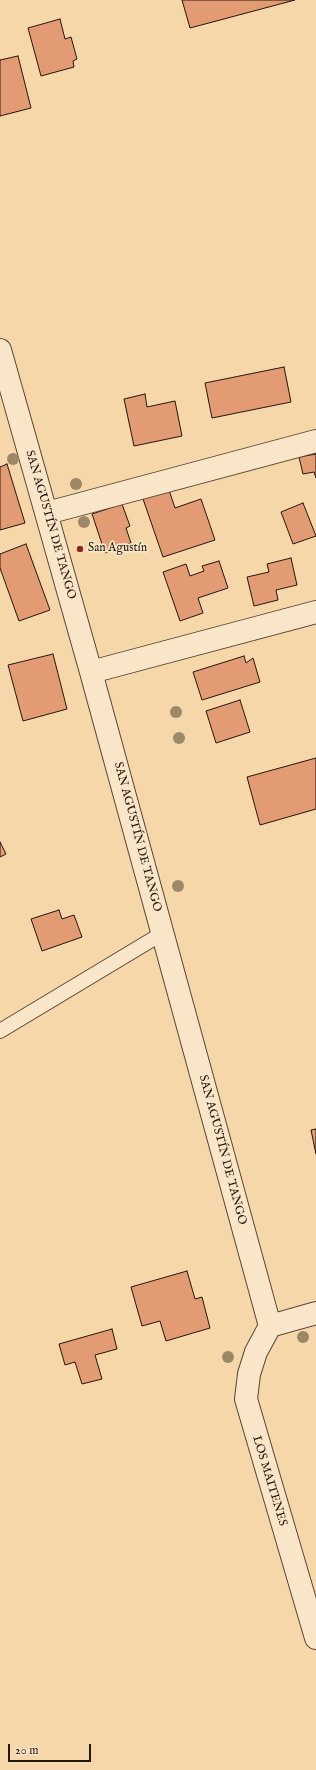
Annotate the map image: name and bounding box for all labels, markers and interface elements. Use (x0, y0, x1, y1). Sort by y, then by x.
street label: SAN AGUSTÍN DE TANGO (22, 449, 78, 601)
place label: San Agustín (88, 542, 147, 556)
marker: San Agustín (75, 544, 85, 554)
street label: SAN AGUSTÍN DE TANGO (110, 761, 164, 913)
street label: SAN AGUSTÍN DE TANGO (195, 1074, 249, 1226)
street label: LOS MAITENES (248, 1434, 290, 1528)
scale bar (10, 1736, 93, 1762)
text: 20 m (15, 1743, 38, 1758)

